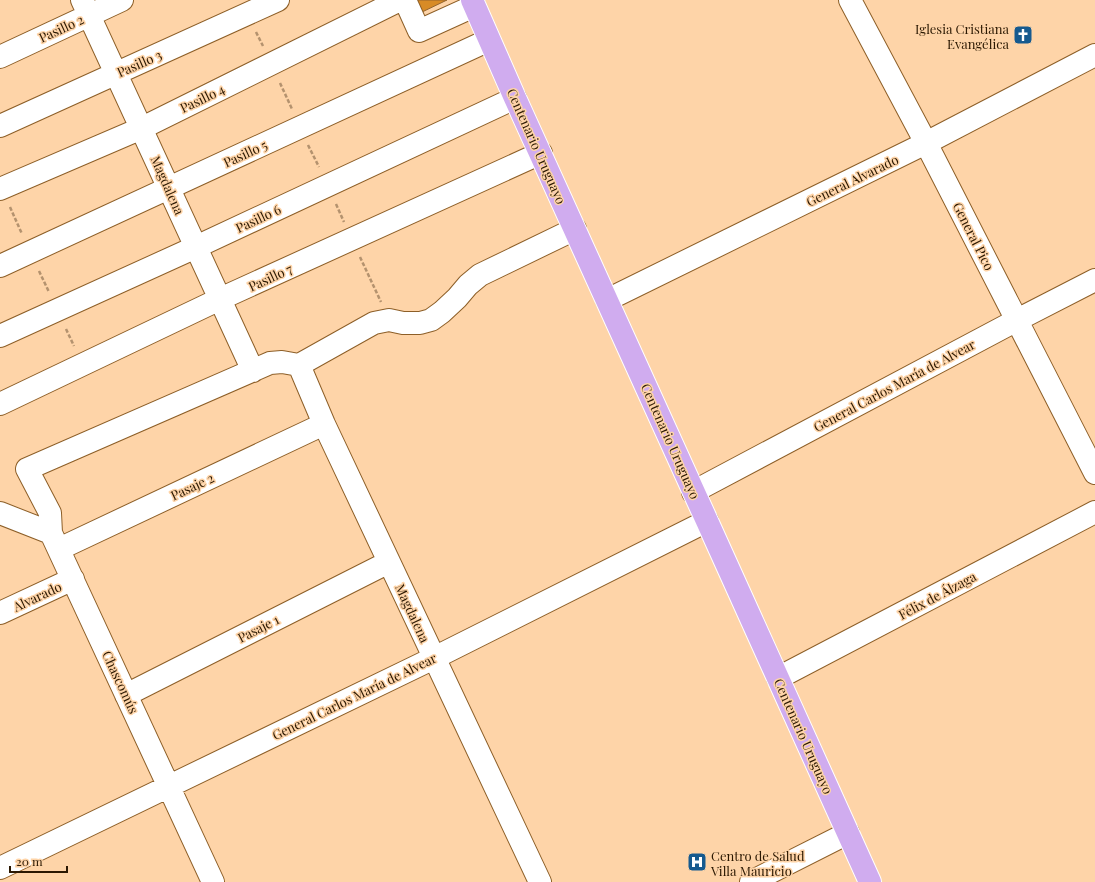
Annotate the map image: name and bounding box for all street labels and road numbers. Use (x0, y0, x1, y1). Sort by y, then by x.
street label: Pasillo 2 (36, 10, 86, 46)
street label: Pasillo 3 (114, 46, 164, 80)
street label: Pasillo 4 (177, 80, 227, 116)
street label: Centenario Uruguayo (504, 85, 570, 207)
street label: Pasillo 5 (220, 135, 270, 171)
street label: General Alvarado (803, 150, 901, 210)
street label: Magdalena (147, 153, 189, 218)
street label: General Pico (950, 199, 998, 273)
street label: Pasillo 6 (233, 200, 284, 236)
street label: Pasillo 7 (245, 259, 295, 295)
street label: General Carlos María de Alvear (810, 335, 978, 435)
street label: Centenario Uruguayo (638, 380, 704, 502)
street label: Pasaje 2 (168, 469, 216, 503)
street label: Félix de Álzaga (895, 567, 979, 623)
street label: Alvarado (9, 577, 64, 615)
street label: Magdalena (392, 581, 434, 646)
street label: Pasaje 1 (234, 610, 282, 646)
street label: Chascomús (99, 648, 143, 716)
street label: General Carlos María de Alvear (269, 649, 439, 743)
street label: Centenario Uruguayo (771, 675, 837, 797)

